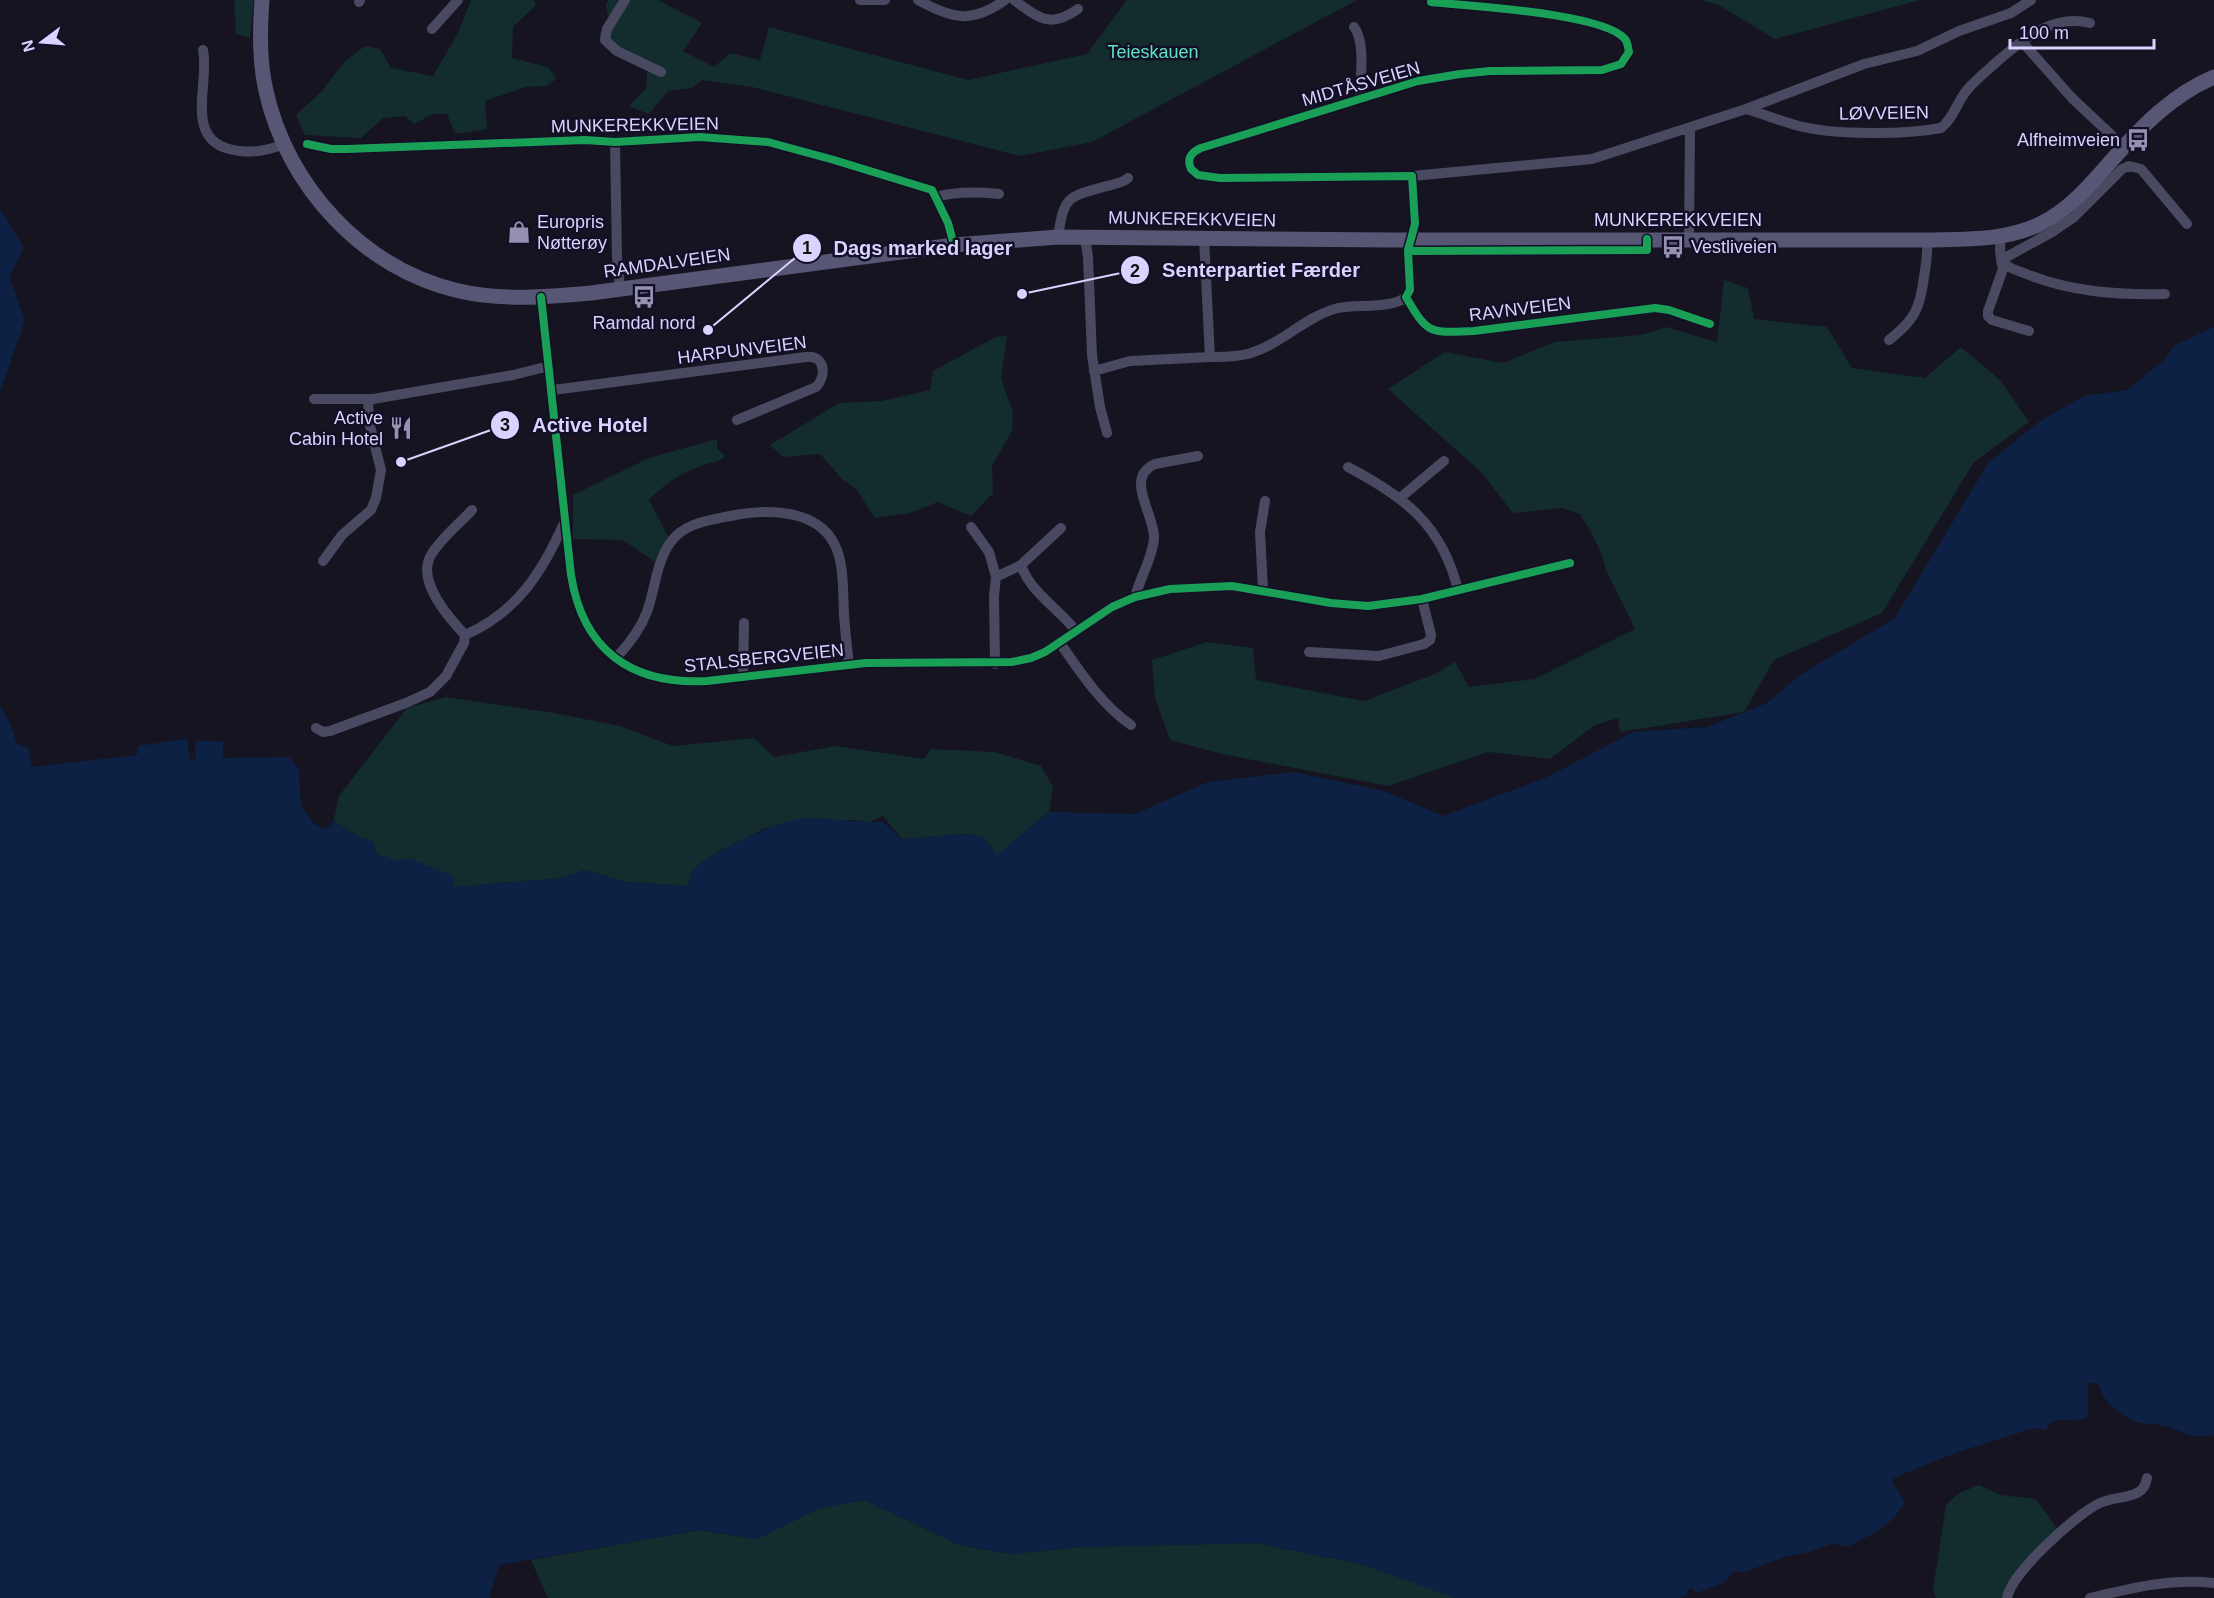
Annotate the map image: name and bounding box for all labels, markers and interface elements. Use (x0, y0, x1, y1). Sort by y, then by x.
north arrow (12, 12, 72, 72)
scale bar (2010, 12, 2154, 50)
text: 100 m (2019, 23, 2069, 43)
text: N (18, 38, 38, 54)
park label: Teieskauen (1107, 42, 1199, 62)
street label: MIDTÅSVEIEN (1300, 58, 1422, 110)
street label: LØVVEIEN (1839, 102, 1929, 124)
street label: MUNKEREKKVEIEN (551, 114, 719, 136)
bus stop icon: Alfheimveien (2125, 127, 2151, 153)
place label: Alfheimveien (2017, 130, 2120, 150)
street label: MUNKEREKKVEIEN (1108, 208, 1276, 230)
street label: MUNKEREKKVEIEN (1594, 210, 1762, 230)
place label: Europris Nøtterøy (537, 212, 607, 253)
shop icon: Europris Nøtterøy (506, 219, 532, 245)
callout: Dags marked lager (792, 229, 1025, 267)
bus stop icon: Vestliveien (1660, 234, 1686, 260)
text: Dags marked lager (834, 237, 1013, 259)
place label: Vestliveien (1691, 237, 1777, 257)
text: 1 (802, 238, 812, 258)
street label: RAMDALVEIEN (602, 244, 732, 282)
callout: Senterpartiet Færder (1120, 251, 1371, 289)
text: Senterpartiet Færder (1162, 259, 1360, 281)
text: 2 (1130, 261, 1140, 281)
bus stop icon: Ramdal nord (631, 284, 657, 310)
street label: RAVNVEIEN (1468, 293, 1572, 325)
place label: Ramdal nord (592, 313, 696, 333)
street label: HARPUNVEIEN (676, 332, 808, 368)
callout: Active Hotel (490, 406, 659, 444)
place label: Active Cabin Hotel (289, 408, 383, 449)
text: Active Hotel (532, 414, 648, 436)
restaurant icon: Active Cabin Hotel (388, 415, 414, 441)
text: 3 (500, 415, 510, 435)
street label: STALSBERGVEIEN (683, 640, 845, 676)

